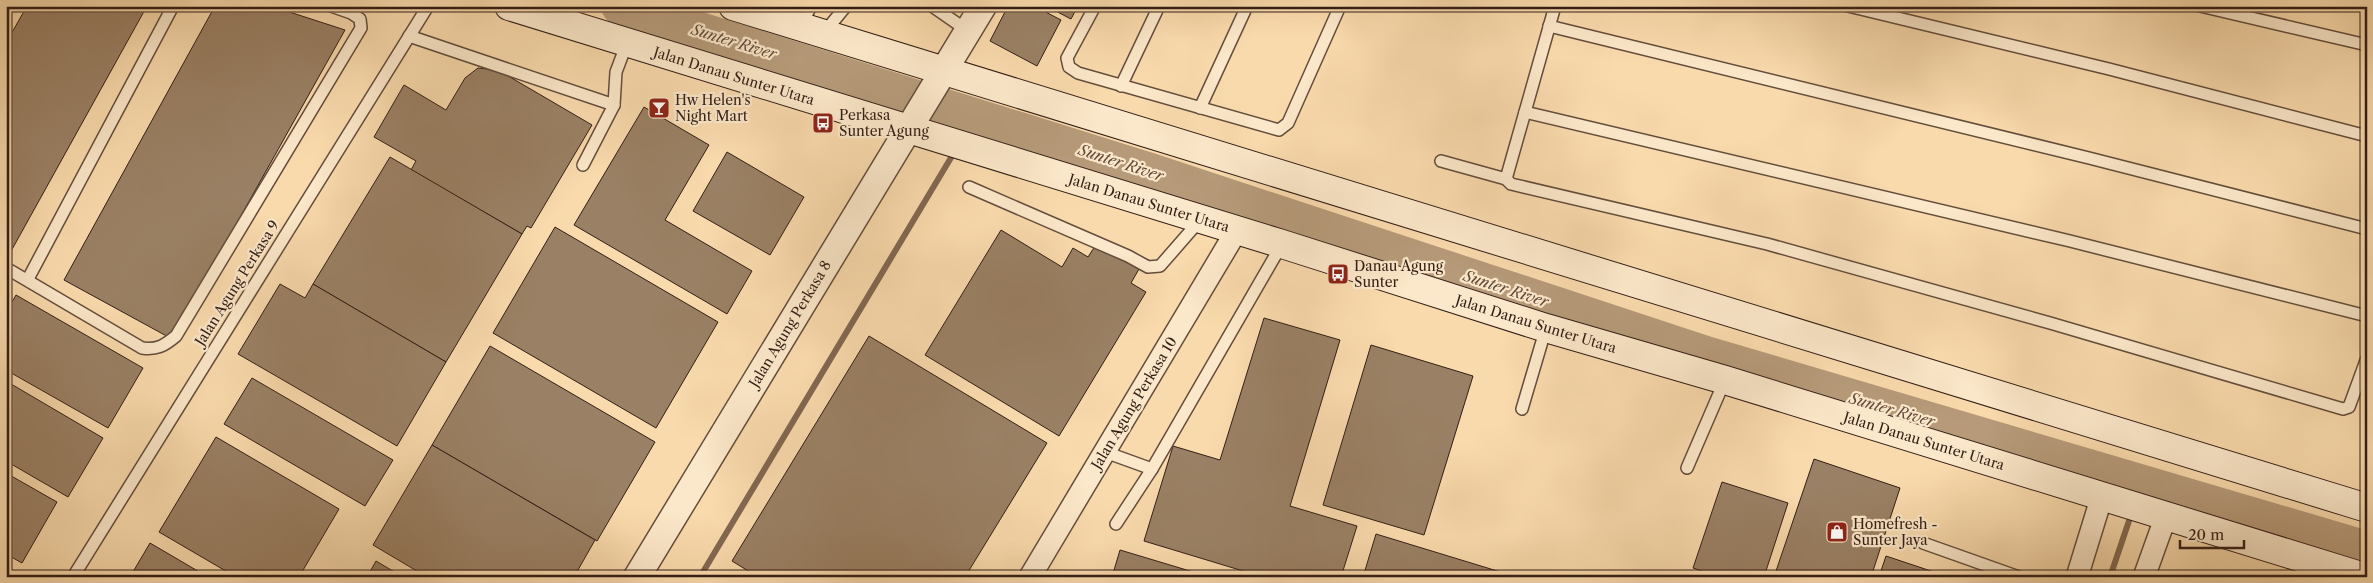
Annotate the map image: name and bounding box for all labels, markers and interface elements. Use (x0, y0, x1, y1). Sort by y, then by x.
water label: Sunter River (688, 19, 780, 64)
street label: Jalan Danau Sunter Utara (649, 42, 817, 109)
place label: Hw Helen's Night Mart (675, 91, 751, 125)
bar icon: Hw Helen's Night Mart (647, 96, 671, 120)
place label: Perkasa Sunter Agung (839, 106, 929, 140)
bus stop icon: Perkasa Sunter Agung (811, 111, 835, 135)
water label: Sunter River (1075, 140, 1167, 185)
street label: Jalan Danau Sunter Utara (1064, 169, 1232, 236)
street label: Jalan Agung Perkasa 9 (190, 217, 283, 351)
street label: Jalan Agung Perkasa 8 (744, 257, 835, 392)
place label: Danau Agung Sunter (1354, 257, 1444, 291)
bus stop icon: Danau Agung Sunter (1326, 262, 1350, 286)
water label: Sunter River (1460, 266, 1552, 311)
street label: Jalan Danau Sunter Utara (1451, 290, 1619, 357)
street label: Jalan Agung Perkasa 10 (1086, 333, 1181, 474)
water label: Sunter River (1846, 388, 1938, 431)
street label: Jalan Danau Sunter Utara (1839, 407, 2007, 474)
place label: Homefresh - Sunter Jaya (1853, 515, 1938, 549)
scale bar (2180, 518, 2244, 550)
shop icon: Homefresh - Sunter Jaya (1825, 520, 1849, 544)
text: 20 m (2188, 525, 2224, 544)

